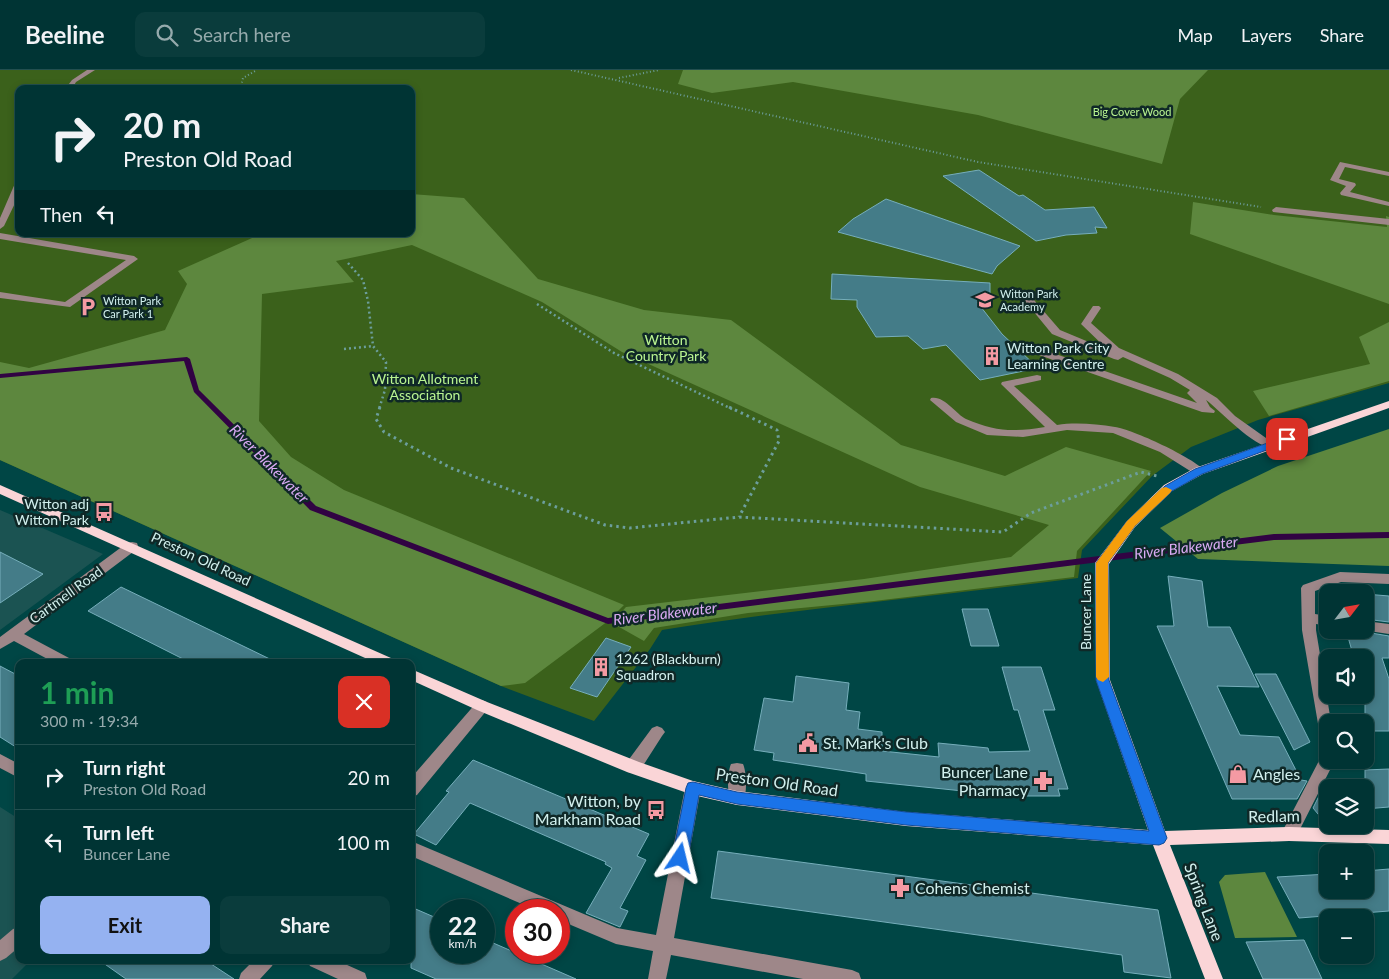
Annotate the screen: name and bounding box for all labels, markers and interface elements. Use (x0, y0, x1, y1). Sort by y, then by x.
search box (135, 12, 485, 57)
text: Beeline (25, 20, 105, 49)
icon: search (153, 21, 181, 49)
text: Search here (193, 23, 291, 46)
text: Map (1177, 24, 1213, 46)
text: Layers (1241, 24, 1292, 46)
text: Share (1320, 24, 1364, 46)
text: 20 m (123, 103, 201, 145)
icon: right (40, 105, 105, 170)
park label: Big Cover Wood (1093, 105, 1171, 118)
text: Preston Old Road (123, 145, 292, 172)
icon: left (92, 200, 120, 228)
text: Then (40, 203, 82, 226)
place label: Witton Park Academy (1000, 287, 1059, 313)
school or university icon: Witton Park Academy (974, 289, 996, 311)
place label: Witton Park Car Park 1 (103, 294, 162, 320)
parking icon: Witton Park Car Park 1 (77, 296, 99, 318)
park label: Witton Country Park (626, 331, 707, 364)
place label: Witton Park City Learning Centre (1007, 339, 1110, 372)
building icon: Witton Park City Learning Centre (981, 345, 1003, 367)
park label: Witton Allotment Association (372, 370, 478, 403)
pin (1266, 418, 1308, 460)
water label: River Blakewater (226, 420, 314, 507)
icon: arrive (1273, 425, 1301, 453)
place label: Witton adj Witton Park (15, 495, 90, 528)
bus stop icon: Witton adj Witton Park (93, 501, 115, 523)
street label: Preston Old Road (149, 528, 254, 589)
water label: River Blakewater (1133, 532, 1240, 562)
street label: Cartmell Road (26, 562, 106, 627)
street label: Buncer Lane (1077, 574, 1094, 650)
north arrow (1319, 584, 1374, 639)
map controls (1319, 584, 1374, 964)
water label: River Blakewater (612, 598, 719, 628)
button: sound (1319, 649, 1374, 704)
place label: 1262 (Blackburn) Squadron (616, 650, 721, 683)
building icon: 1262 (Blackburn) Squadron (590, 656, 612, 678)
text: 1 min (40, 674, 114, 710)
button: close (338, 676, 390, 728)
text: 300 m · 19:34 (40, 711, 139, 730)
button: search (1319, 714, 1374, 769)
public building icon: St. Mark's Club (797, 732, 819, 754)
place label: St. Mark's Club (823, 733, 928, 752)
text: Turn right (83, 756, 165, 779)
place label: Buncer Lane Pharmacy (941, 762, 1029, 799)
icon: right (40, 763, 68, 791)
shop icon: Angles (1227, 763, 1249, 785)
street label: Preston Old Road (715, 764, 839, 799)
place label: Angles (1253, 764, 1300, 783)
text: 20 m (347, 766, 390, 789)
pharmacy icon: Buncer Lane Pharmacy (1032, 770, 1054, 792)
text: Preston Old Road (83, 779, 206, 798)
button: layers (1319, 779, 1374, 834)
place label: Witton, by Markham Road (535, 791, 642, 828)
bus stop icon: Witton, by Markham Road (645, 799, 667, 821)
street label: Redlam (1248, 806, 1300, 825)
text: Turn left (83, 821, 154, 844)
icon: left (40, 828, 68, 856)
text: 100 m (336, 831, 390, 854)
position arrow (653, 831, 705, 883)
text: Buncer Lane (83, 844, 170, 863)
button: + (1319, 844, 1374, 899)
street label: Spring Lane (1181, 860, 1228, 944)
pharmacy icon: Cohens Chemist (889, 877, 911, 899)
place label: Cohens Chemist (915, 878, 1030, 897)
button: Exit (40, 896, 210, 954)
button: Share (220, 896, 390, 954)
speed limit sign: 30 (505, 899, 570, 964)
button: − (1319, 909, 1374, 964)
text: 22 (448, 910, 477, 940)
text: km/h (448, 936, 477, 951)

